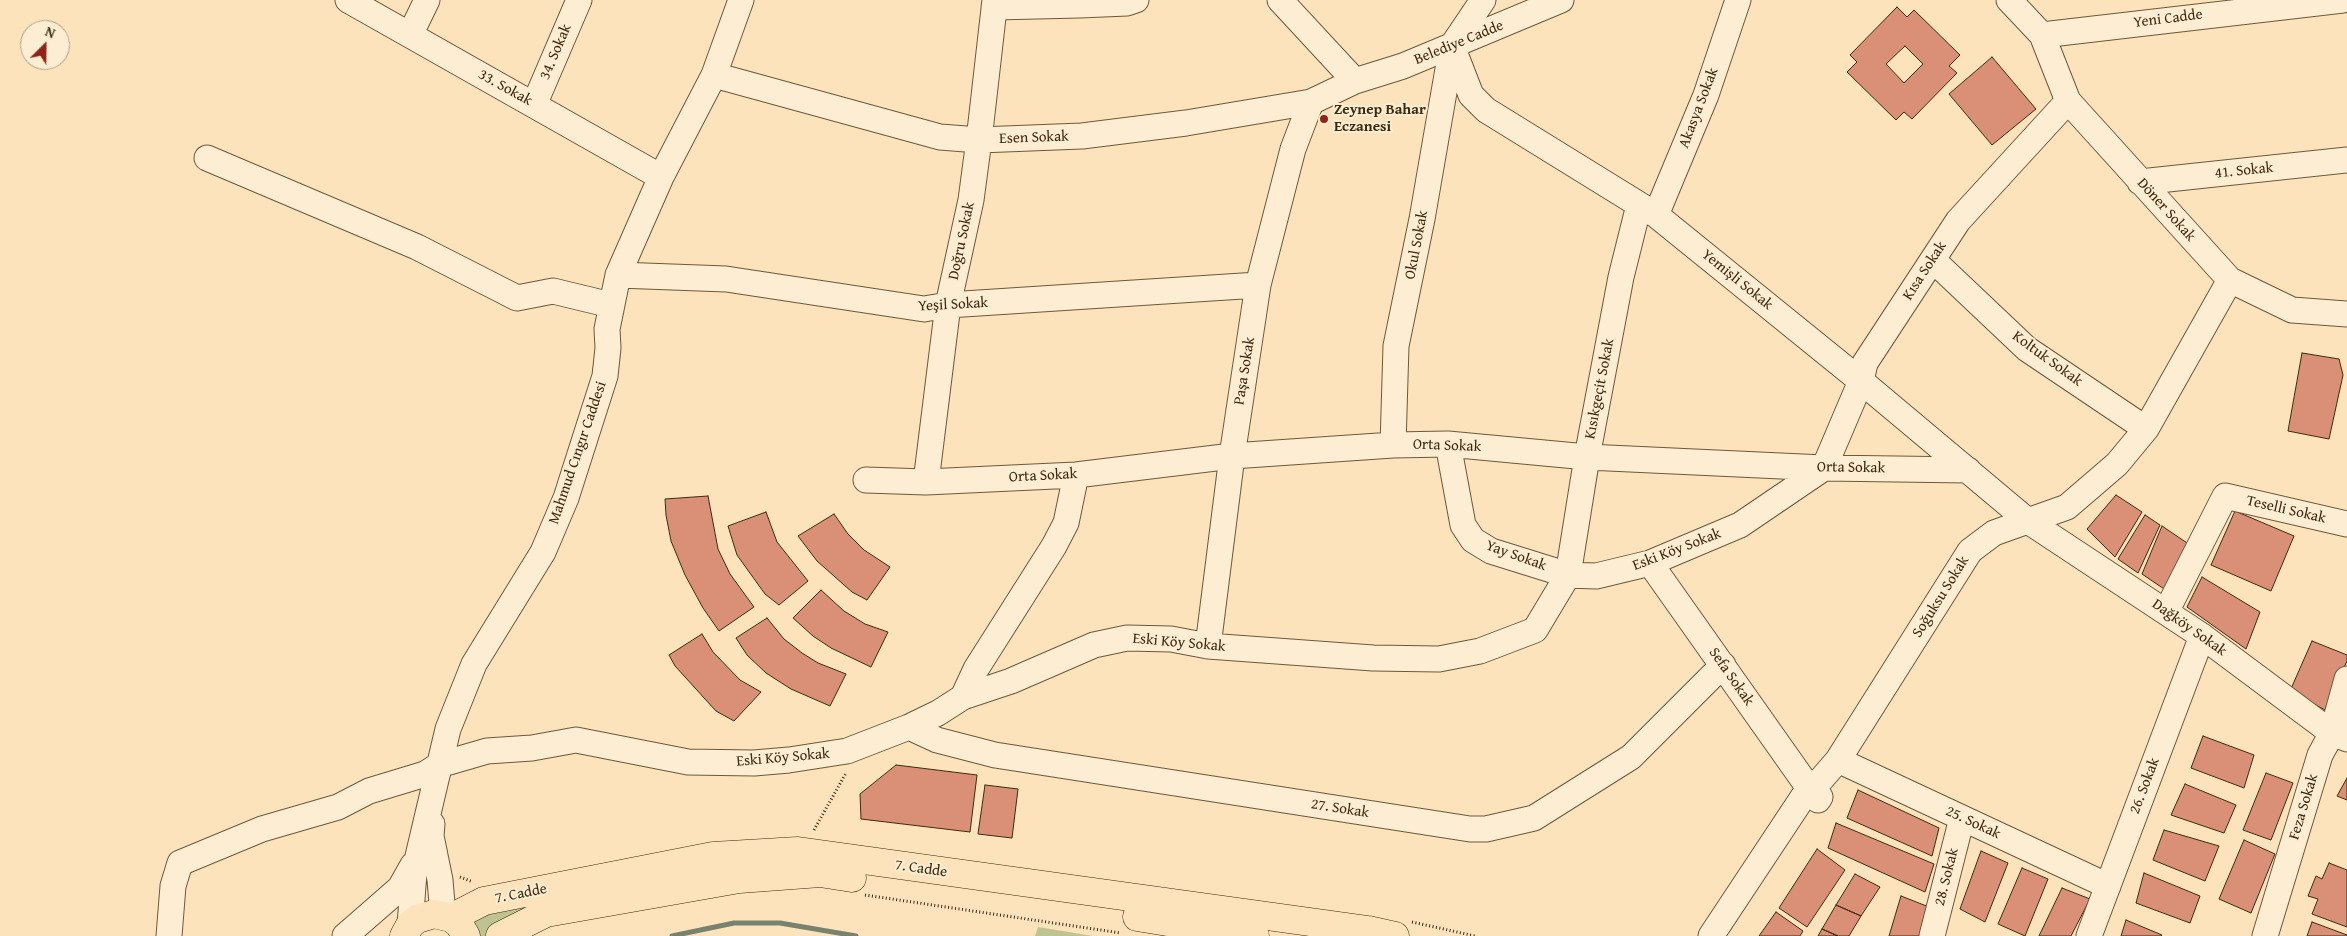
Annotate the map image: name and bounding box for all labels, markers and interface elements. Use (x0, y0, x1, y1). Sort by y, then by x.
street label: Yeni Cadde (2132, 6, 2204, 32)
street label: Belediye Cadde (1412, 17, 1506, 69)
north arrow (20, 20, 70, 70)
text: N (42, 21, 59, 43)
street label: 34. Sokak (536, 21, 576, 83)
street label: Akasya Sokak (1675, 65, 1723, 151)
street label: 33. Sokak (475, 66, 535, 110)
place label: Zeynep Bahar Eczanesi (1334, 101, 1426, 136)
marker: Zeynep Bahar Eczanesi (1318, 113, 1330, 125)
street label: Esen Sokak (999, 128, 1069, 148)
street label: 41. Sokak (2214, 159, 2274, 183)
street label: Döner Sokak (2133, 175, 2199, 245)
street label: Doğru Sokak (945, 200, 979, 282)
street label: Okul Sokak (1402, 209, 1432, 281)
street label: Kısa Sokak (1899, 238, 1951, 304)
street label: Yemişli Sokak (1698, 246, 1776, 314)
street label: Yeşil Sokak (918, 294, 988, 316)
street label: Koltuk Sokak (2008, 328, 2086, 390)
street label: Paşa Sokak (1231, 336, 1259, 406)
street label: Kısıkgeçit Sokak (1581, 337, 1619, 441)
street label: Mahmud Cıngır Caddesi (545, 379, 611, 527)
street label: Orta Sokak (1413, 436, 1481, 456)
street label: Orta Sokak (1817, 458, 1885, 478)
street label: Orta Sokak (1008, 465, 1078, 487)
street label: Teselli Sokak (2244, 492, 2328, 528)
street label: Eski Köy Sokak (1630, 525, 1724, 575)
street label: Yay Sokak (1483, 537, 1549, 575)
street label: Soğuksu Sokak (1909, 553, 1973, 641)
street label: Dağköy Sokak (2148, 596, 2230, 660)
street label: Eski Köy Sokak (1132, 630, 1226, 656)
street label: Sefa Sokak (1704, 644, 1758, 710)
street label: Eski Köy Sokak (736, 745, 830, 771)
street label: 26. Sokak (2126, 755, 2164, 817)
street label: Feza Sokak (2285, 772, 2323, 842)
street label: 27. Sokak (1310, 796, 1370, 822)
street label: 25. Sokak (1943, 802, 2003, 844)
street label: 28. Sokak (1931, 846, 1963, 908)
street label: 7. Cadde (894, 856, 948, 882)
street label: 7. Cadde (494, 880, 548, 908)

